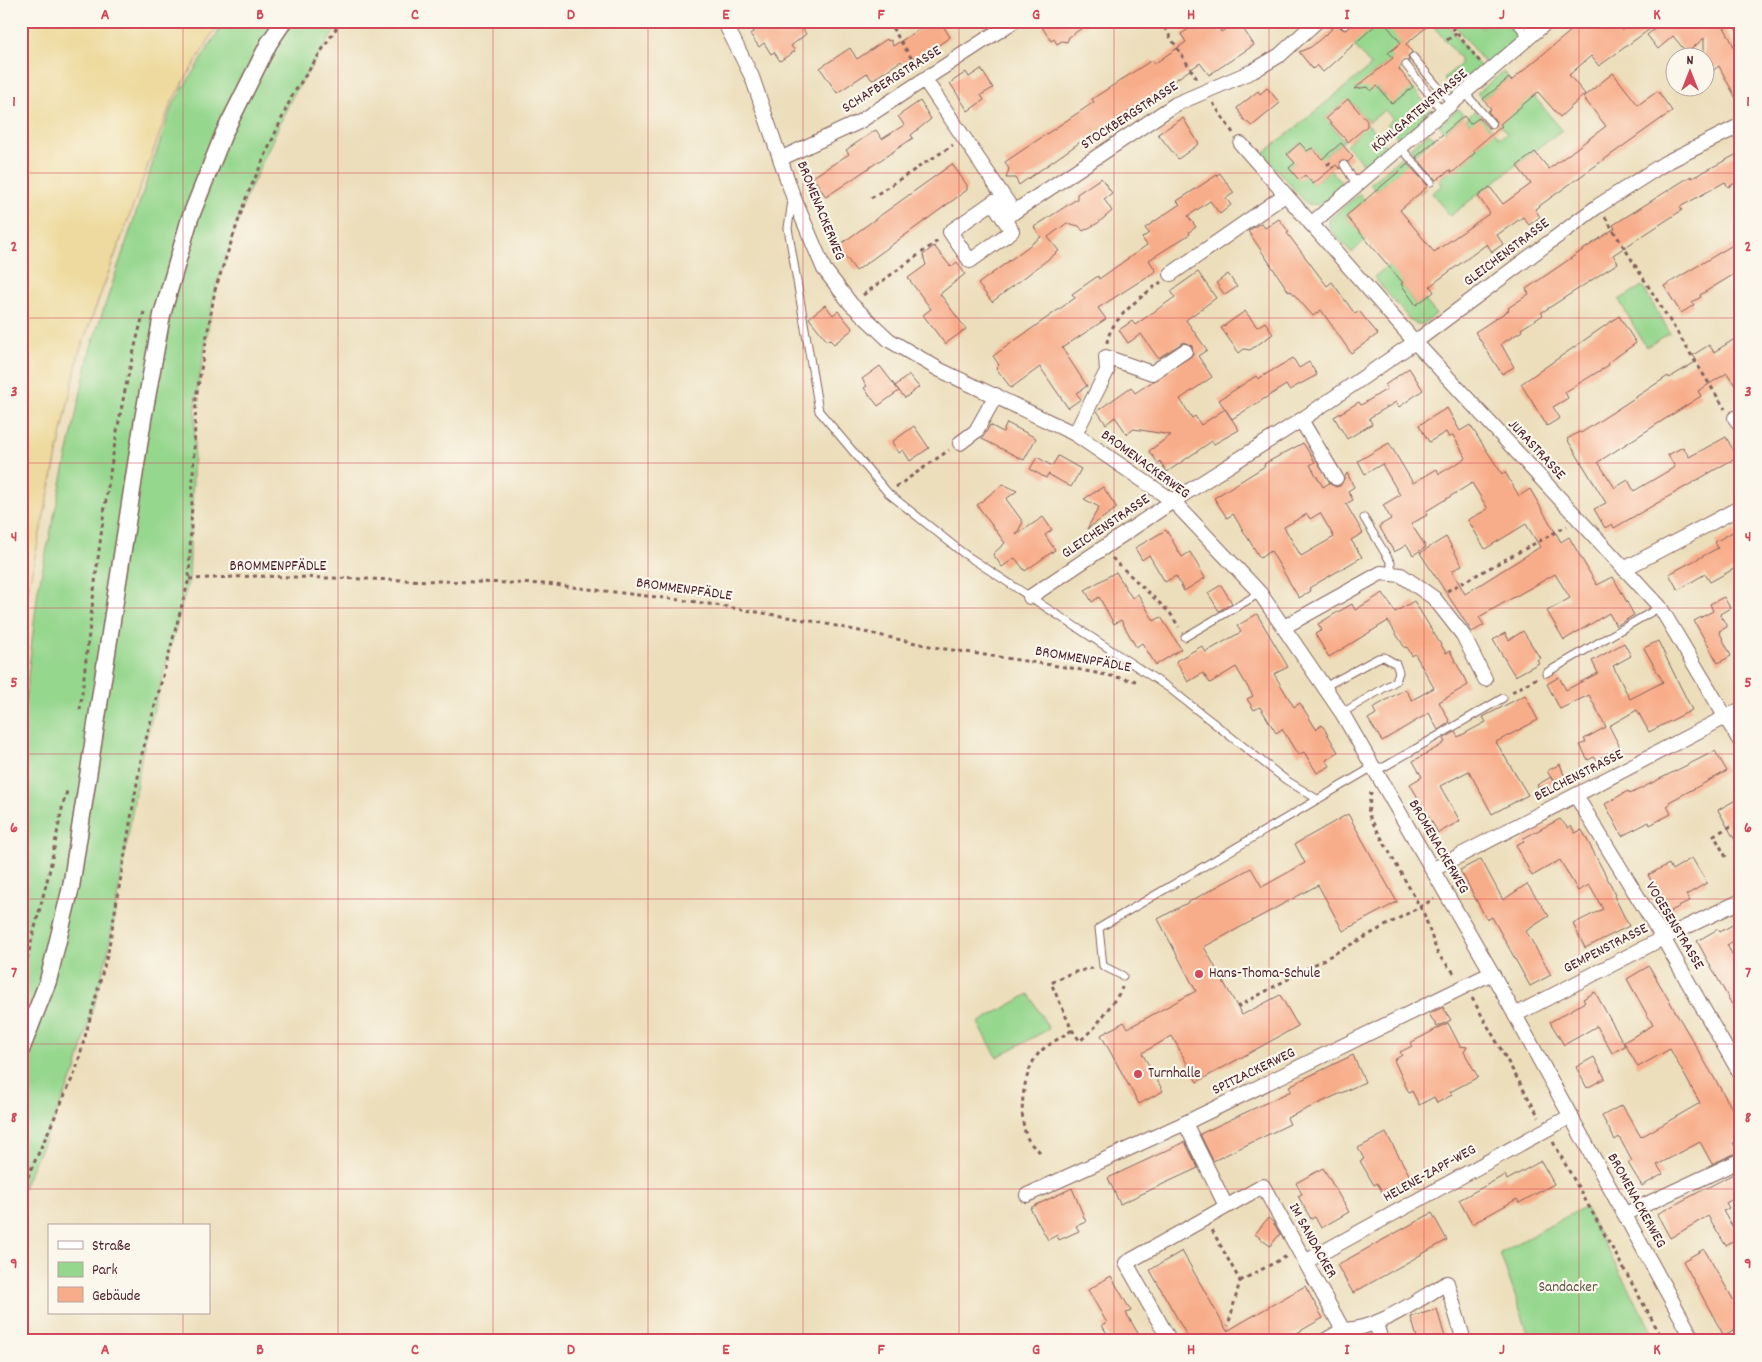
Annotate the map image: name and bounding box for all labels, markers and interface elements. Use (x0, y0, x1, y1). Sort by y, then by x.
text: A (101, 4, 110, 27)
text: B (256, 4, 264, 27)
text: C (411, 4, 419, 27)
text: D (567, 4, 576, 27)
text: E (722, 4, 730, 27)
text: F (877, 4, 885, 27)
text: G (1032, 4, 1040, 27)
text: H (1187, 4, 1195, 27)
text: I (1345, 4, 1351, 27)
text: J (1499, 4, 1505, 27)
text: K (1653, 4, 1661, 27)
street label: SCHAFBERGSTRASSE (838, 40, 946, 119)
north arrow (1664, 48, 1714, 98)
text: N (1687, 51, 1694, 71)
street label: KÖHLGARTENSTRASSE (1367, 64, 1473, 158)
street label: STOCKBERGSTRASSE (1077, 76, 1183, 156)
text: 1 (12, 91, 16, 114)
text: 1 (1746, 91, 1750, 114)
street label: BROMENACKERWEG (790, 158, 850, 264)
street label: GLEICHENSTRASSE (1459, 213, 1555, 293)
text: 2 (11, 236, 18, 259)
text: 2 (1745, 236, 1752, 259)
text: 3 (10, 381, 18, 404)
text: 3 (1744, 381, 1752, 404)
street label: JURASTRASSE (1502, 415, 1570, 486)
street label: BROMENACKERWEG (1096, 425, 1194, 505)
street label: GLEICHENSTRASSE (1057, 489, 1155, 565)
text: 4 (11, 526, 17, 549)
text: 4 (1745, 526, 1751, 549)
street label: BROMMENPFÄDLE (230, 556, 327, 578)
street label: BROMMENPFÄDLE (635, 572, 734, 608)
street label: BROMMENPFÄDLE (1033, 641, 1133, 679)
text: 5 (10, 672, 18, 695)
text: 5 (1744, 672, 1752, 695)
street label: BELCHENSTRASSE (1531, 744, 1628, 808)
street label: BROMENACKERWEG (1402, 796, 1474, 898)
text: 6 (10, 817, 18, 840)
text: 6 (1744, 817, 1752, 840)
street label: VOGESENSTRASSE (1639, 878, 1709, 974)
street label: GEMPENSTRASSE (1560, 918, 1652, 980)
text: 7 (11, 962, 17, 985)
text: 7 (1745, 962, 1751, 985)
place label: Hans-Thoma-Schule (1209, 963, 1321, 985)
marker: Hans-Thoma-Schule (1193, 968, 1205, 980)
street label: SPITZACKERWEG (1209, 1042, 1299, 1102)
place label: Turnhalle (1148, 1063, 1201, 1085)
marker: Turnhalle (1132, 1068, 1144, 1080)
text: 8 (11, 1107, 18, 1130)
text: 8 (1745, 1107, 1752, 1130)
street label: HELENE-ZAPF-WEG (1380, 1139, 1480, 1209)
street label: BROMENACKERWEG (1601, 1149, 1671, 1253)
street label: IM SANDACKER (1282, 1199, 1342, 1283)
legend (48, 1224, 210, 1314)
text: Straße (92, 1236, 131, 1258)
text: 9 (10, 1253, 18, 1276)
text: 9 (1744, 1253, 1752, 1276)
text: Park (92, 1260, 118, 1282)
park label: Sandacker (1539, 1277, 1598, 1299)
text: Gebäude (92, 1286, 141, 1308)
text: A (101, 1339, 110, 1362)
text: B (256, 1339, 264, 1362)
text: C (411, 1339, 419, 1362)
text: D (567, 1339, 576, 1362)
text: E (722, 1339, 730, 1362)
text: F (877, 1339, 885, 1362)
text: G (1032, 1339, 1040, 1362)
text: H (1187, 1339, 1195, 1362)
text: I (1345, 1339, 1351, 1362)
text: J (1499, 1339, 1505, 1362)
text: K (1653, 1339, 1661, 1362)

